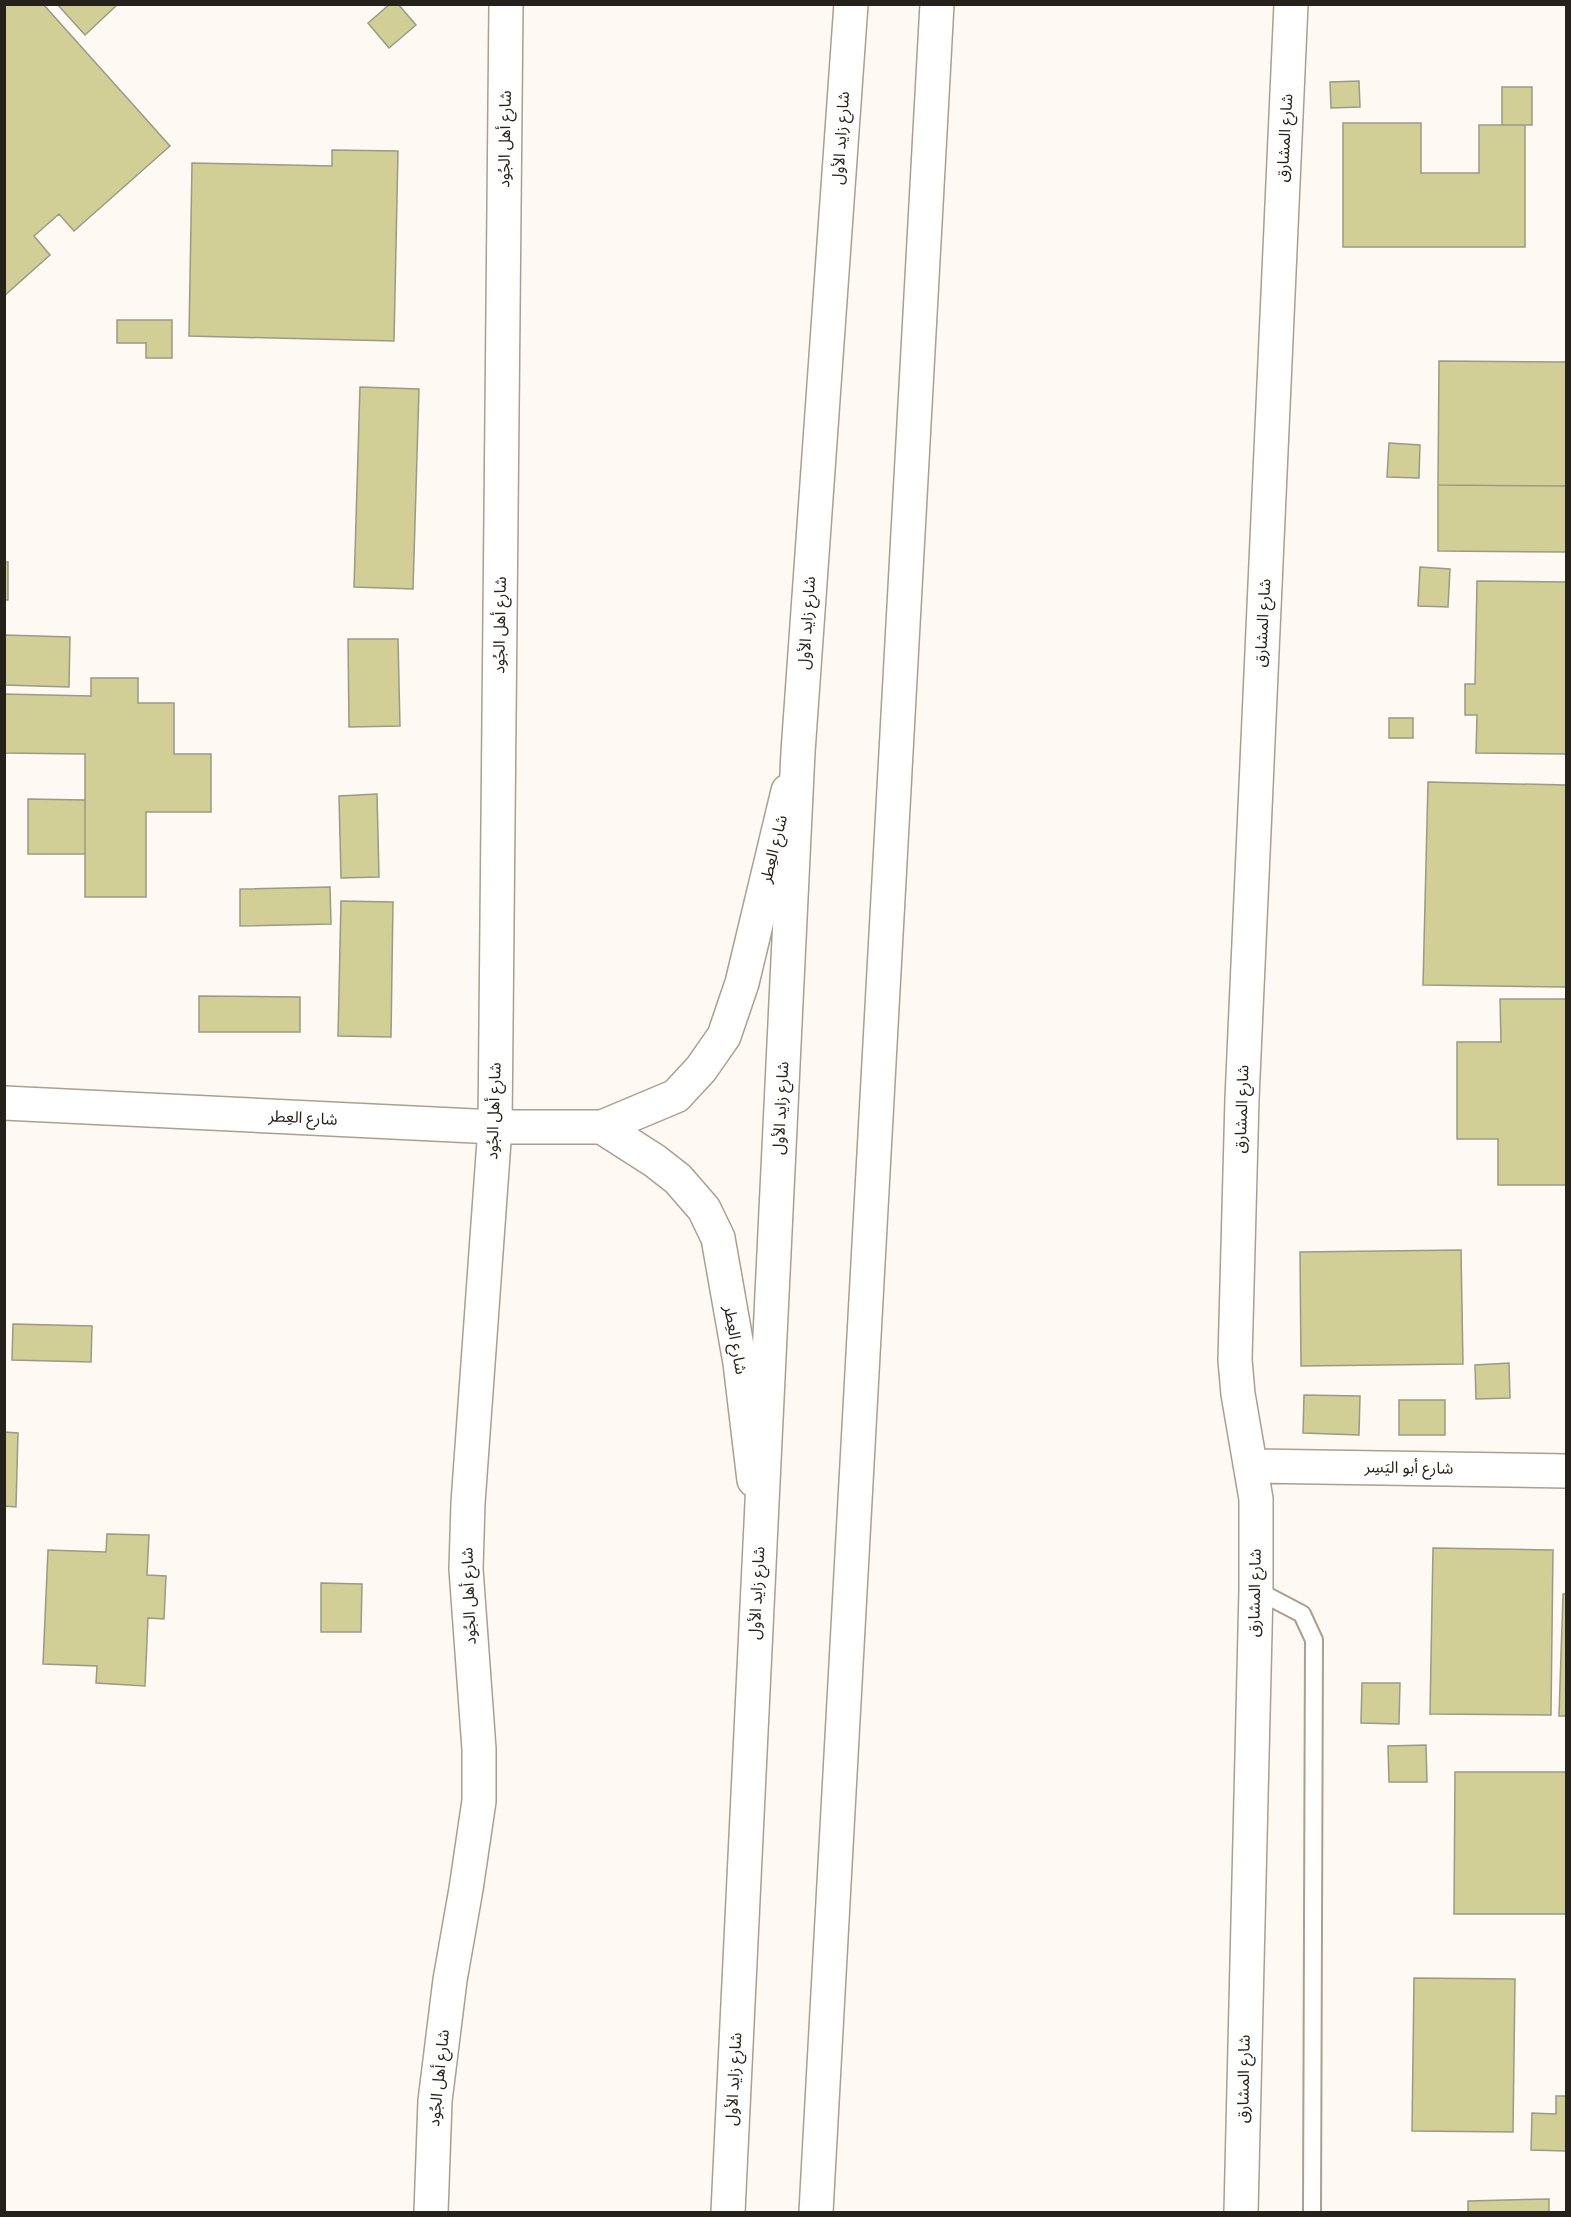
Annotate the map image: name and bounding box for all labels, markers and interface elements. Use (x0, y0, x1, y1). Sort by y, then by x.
street label: شارع أهل الجُود (493, 90, 518, 188)
street label: شارع زايد الأول (827, 91, 856, 185)
street label: شارع المشارق (1272, 93, 1299, 183)
street label: شارع أهل الجُود (488, 576, 513, 674)
street label: شارع زايد الأول (793, 576, 822, 670)
street label: شارع المشارق (1250, 578, 1277, 668)
street label: شارع العِطر (755, 813, 794, 886)
street label: شارع زايد الأول (768, 1061, 795, 1155)
street label: شارع أهل الجُود (481, 1062, 508, 1160)
street label: شارع المشارق (1229, 1064, 1256, 1154)
street label: شارع العِطر (267, 1105, 338, 1132)
street label: شارع العِطر (717, 1303, 752, 1376)
street label: شارع أبو اليَسِر (1363, 1456, 1454, 1481)
street label: شارع زايد الأول (744, 1546, 771, 1640)
street label: شارع أهل الجُود (456, 1547, 483, 1645)
street label: شارع المشارق (1243, 1549, 1268, 1637)
street label: شارع أهل الجُود (423, 2028, 456, 2128)
street label: شارع زايد الأول (721, 2032, 748, 2126)
street label: شارع المشارق (1232, 2035, 1257, 2123)

